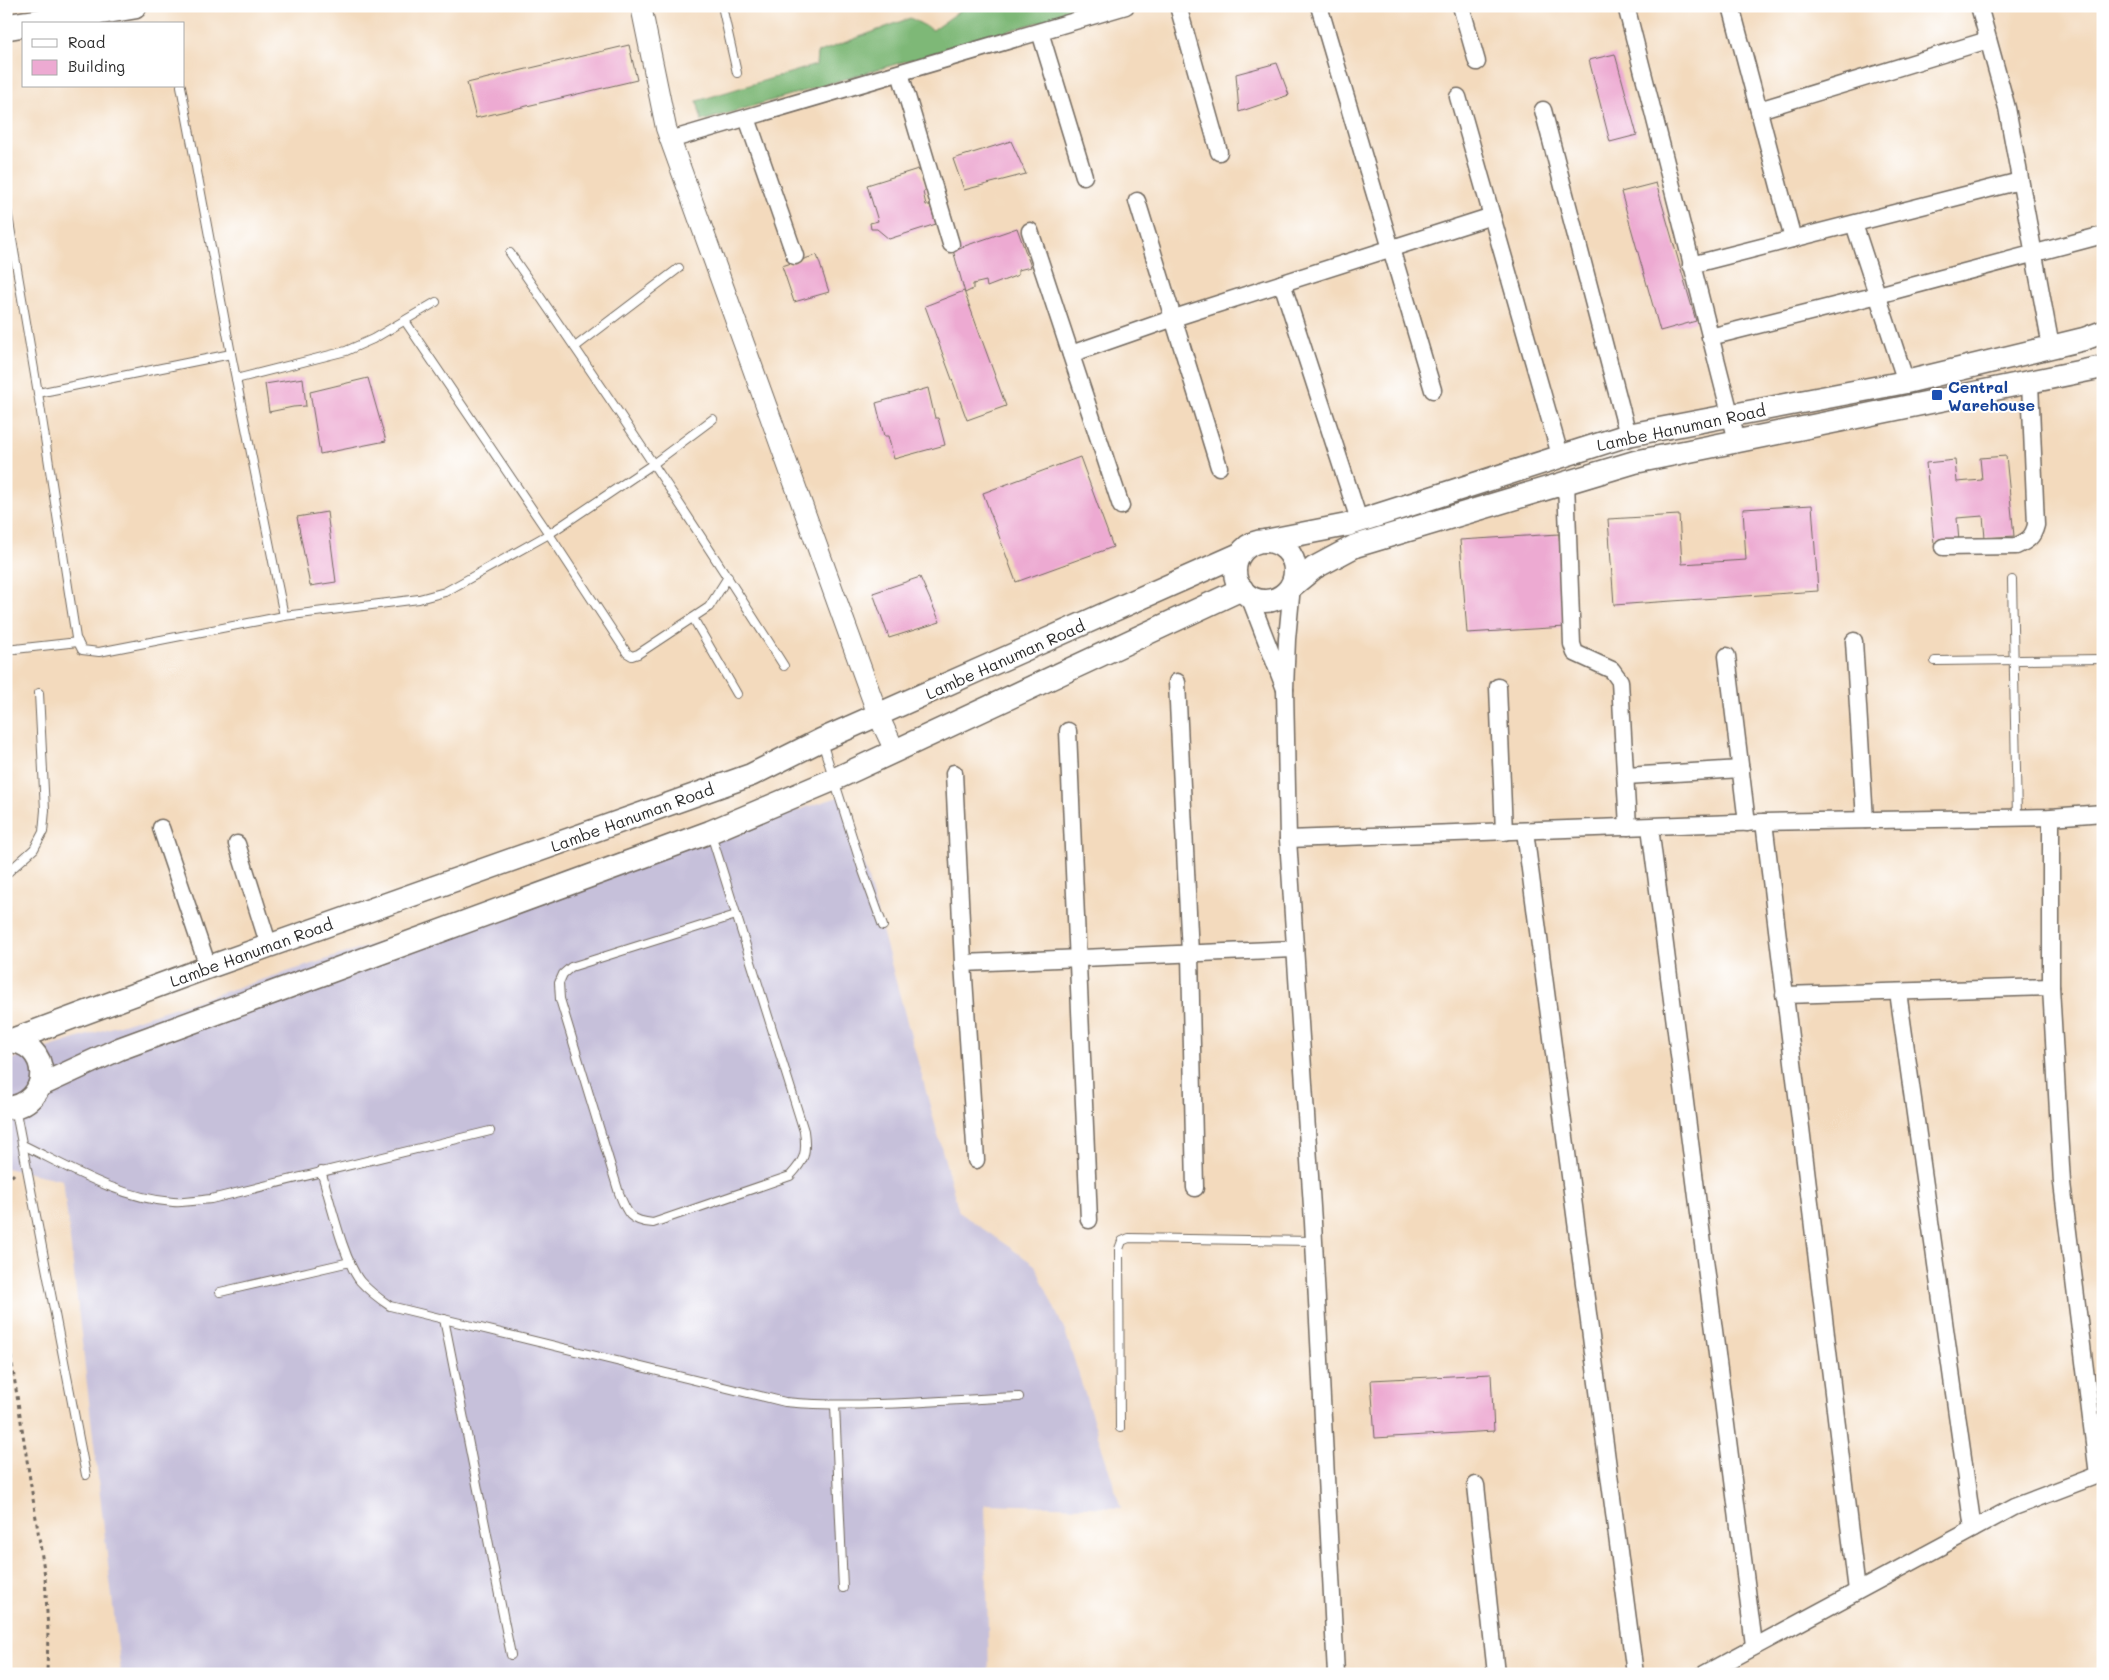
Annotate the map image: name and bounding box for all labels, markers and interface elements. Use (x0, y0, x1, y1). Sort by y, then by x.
legend (22, 22, 185, 88)
text: Road (68, 32, 105, 52)
text: Building (68, 56, 125, 76)
place label: Central Warehouse (1948, 376, 2035, 415)
marker: Central Warehouse (1930, 388, 1944, 402)
street label: Lambe Hanuman Road (1595, 399, 1767, 455)
street label: Lambe Hanuman Road (922, 614, 1088, 704)
street label: Lambe Hanuman Road (548, 778, 716, 856)
street label: Lambe Hanuman Road (167, 913, 335, 991)

